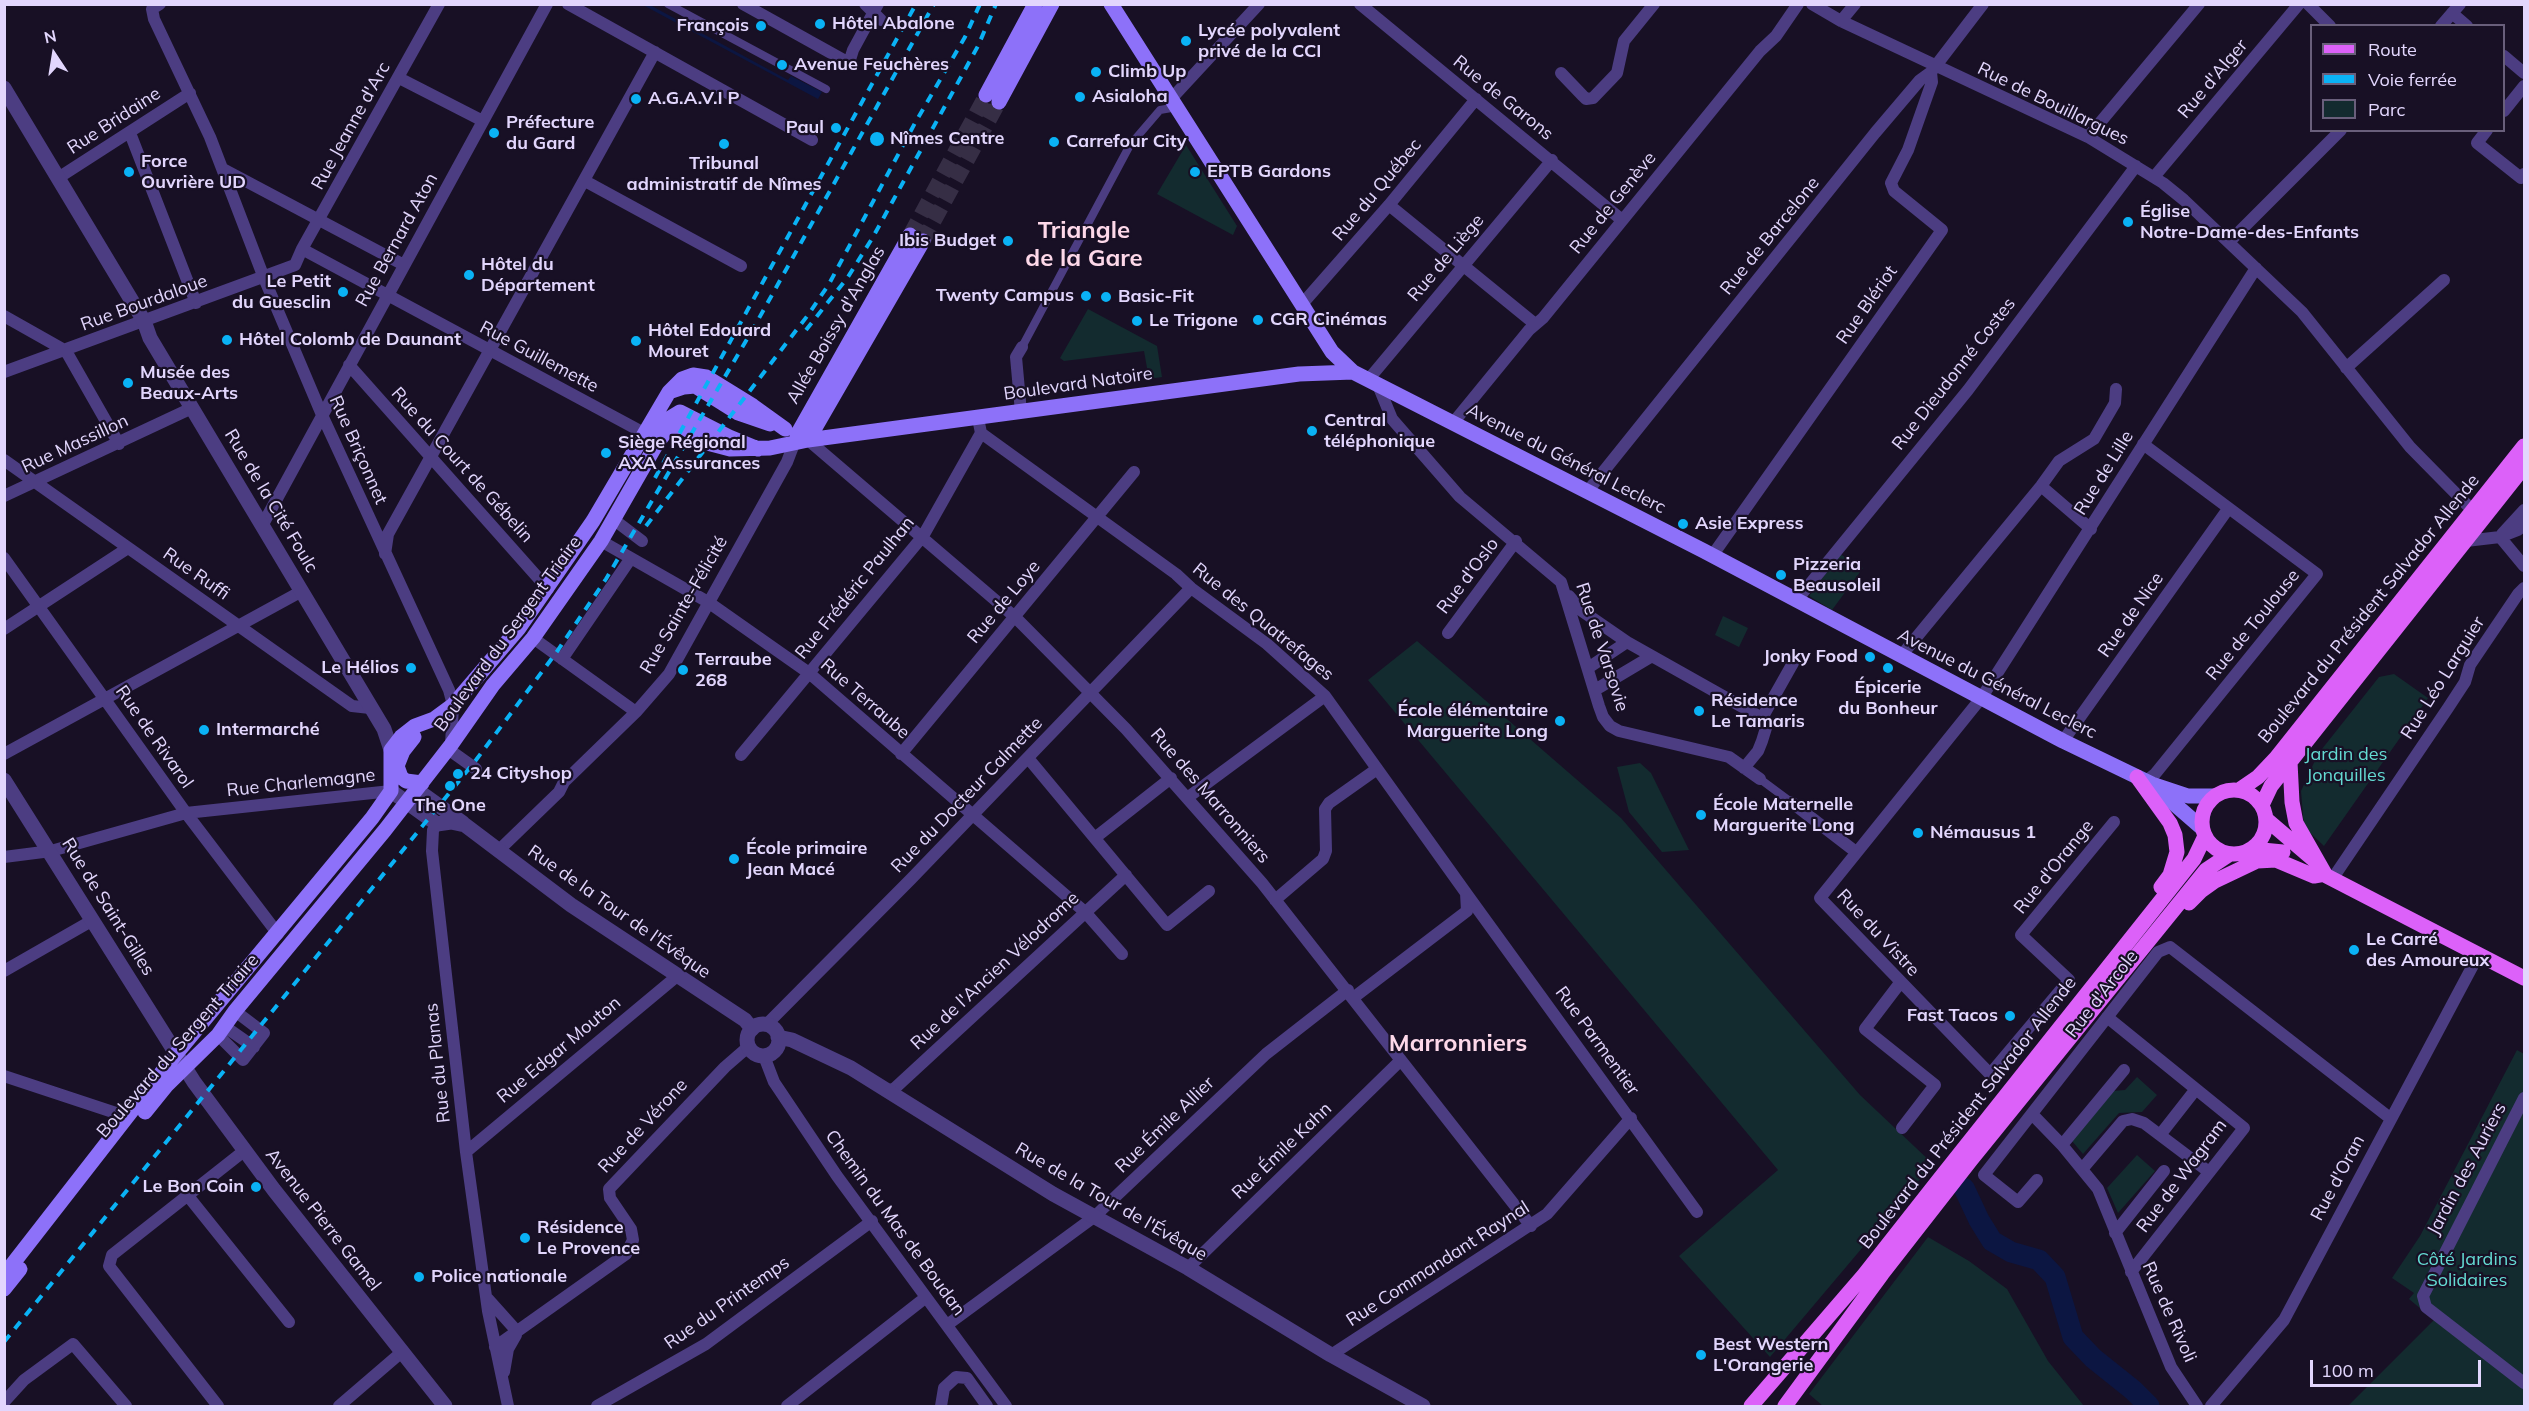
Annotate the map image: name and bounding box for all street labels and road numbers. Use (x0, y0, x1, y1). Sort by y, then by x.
street label: Rue d'Alger (2174, 35, 2252, 123)
street label: Rue de Garons (1449, 51, 1557, 145)
street label: Rue Jeanne d'Arc (307, 58, 395, 194)
street label: Rue de Bouillargues (1974, 58, 2132, 150)
street label: Rue Bridaine (63, 83, 165, 159)
street label: Rue du Québec (1328, 134, 1426, 246)
street label: Rue de Genève (1565, 148, 1661, 258)
street label: Rue Bernard Aton (351, 170, 443, 310)
street label: Rue de Barcelone (1716, 173, 1824, 299)
street label: Rue de Liège (1403, 210, 1489, 306)
street label: Allée Boissy d'Anglas (782, 242, 890, 408)
street label: Rue Blériot (1832, 262, 1902, 348)
street label: Rue Bourdaloue (78, 270, 210, 336)
street label: Rue Dieudonné Costes (1888, 293, 2020, 455)
street label: Rue Guillemette (476, 317, 602, 397)
street label: Boulevard Natoire (1002, 363, 1154, 405)
street label: Rue du Court de Gébelin (387, 383, 537, 547)
street label: Rue Briçonnet (324, 392, 392, 508)
street label: Avenue du Général Leclerc (1463, 399, 1669, 519)
street label: Rue Massillon (18, 410, 132, 478)
street label: Rue de la Cité Foulc (220, 425, 322, 577)
street label: Rue de Lille (2070, 427, 2138, 519)
street label: Boulevard du Président Salvador Allende (2254, 470, 2484, 748)
street label: Rue Frédéric Paulhan (791, 512, 919, 664)
street label: Boulevard du Sergent Triaire (430, 532, 586, 736)
street label: Rue Sainte-Félicité (636, 532, 732, 678)
street label: Rue d'Oslo (1432, 534, 1504, 618)
street label: Rue Ruffi (159, 543, 233, 605)
street label: Rue de Loye (963, 556, 1045, 648)
street label: Rue des Quatrefages (1188, 558, 1338, 686)
street label: Rue de Toulouse (2202, 565, 2304, 685)
street label: Rue de Nice (2094, 568, 2168, 662)
street label: Rue de Varsovie (1571, 580, 1633, 714)
street label: Rue Léo Larguier (2397, 613, 2489, 743)
street label: Avenue du Général Leclerc (1894, 624, 2100, 744)
street label: Rue Terraube (816, 654, 914, 744)
street label: Rue de Rivarol (111, 681, 197, 793)
street label: Rue du Docteur Calmette (887, 713, 1047, 877)
street label: Rue des Marronniers (1146, 724, 1274, 868)
street label: Rue Charlemagne (226, 764, 376, 802)
street label: Rue d'Orange (2010, 816, 2098, 918)
street label: Rue de Saint-Gilles (57, 834, 159, 980)
street label: Rue de la Tour de l'Évêque (524, 841, 714, 983)
street label: Rue du Vistre (1832, 885, 1924, 981)
street label: Rue de l'Ancien Vélodrome (907, 887, 1083, 1055)
street label: Rue d'Arcole (2061, 946, 2143, 1042)
street label: Boulevard du Sergent Triaire (92, 950, 264, 1142)
street label: Boulevard du Président Salvador Allende (1855, 973, 2081, 1253)
street label: Rue Parmentier (1550, 982, 1644, 1100)
street label: Rue Edgar Mouton (493, 992, 625, 1108)
street label: Rue du Planas (421, 1002, 455, 1124)
street label: Rue Émile Allier (1111, 1072, 1219, 1178)
street label: Rue de Vérone (594, 1074, 692, 1178)
street label: Rue Émile Kahn (1228, 1098, 1336, 1204)
street label: Jardin des Auriers (2423, 1099, 2511, 1239)
street label: Rue de Wagram (2132, 1115, 2232, 1237)
street label: Chemin du Mas de Boudan (820, 1126, 970, 1320)
street label: Rue d'Oran (2306, 1132, 2370, 1224)
street label: Rue de la Tour de l'Évêque (1011, 1138, 1211, 1266)
street label: Avenue Pierre Gamel (261, 1145, 385, 1295)
street label: Rue Commandant Raynal (1342, 1197, 1534, 1331)
street label: Rue du Printemps (660, 1252, 794, 1354)
street label: Rue de Rivoli (2137, 1258, 2201, 1366)

